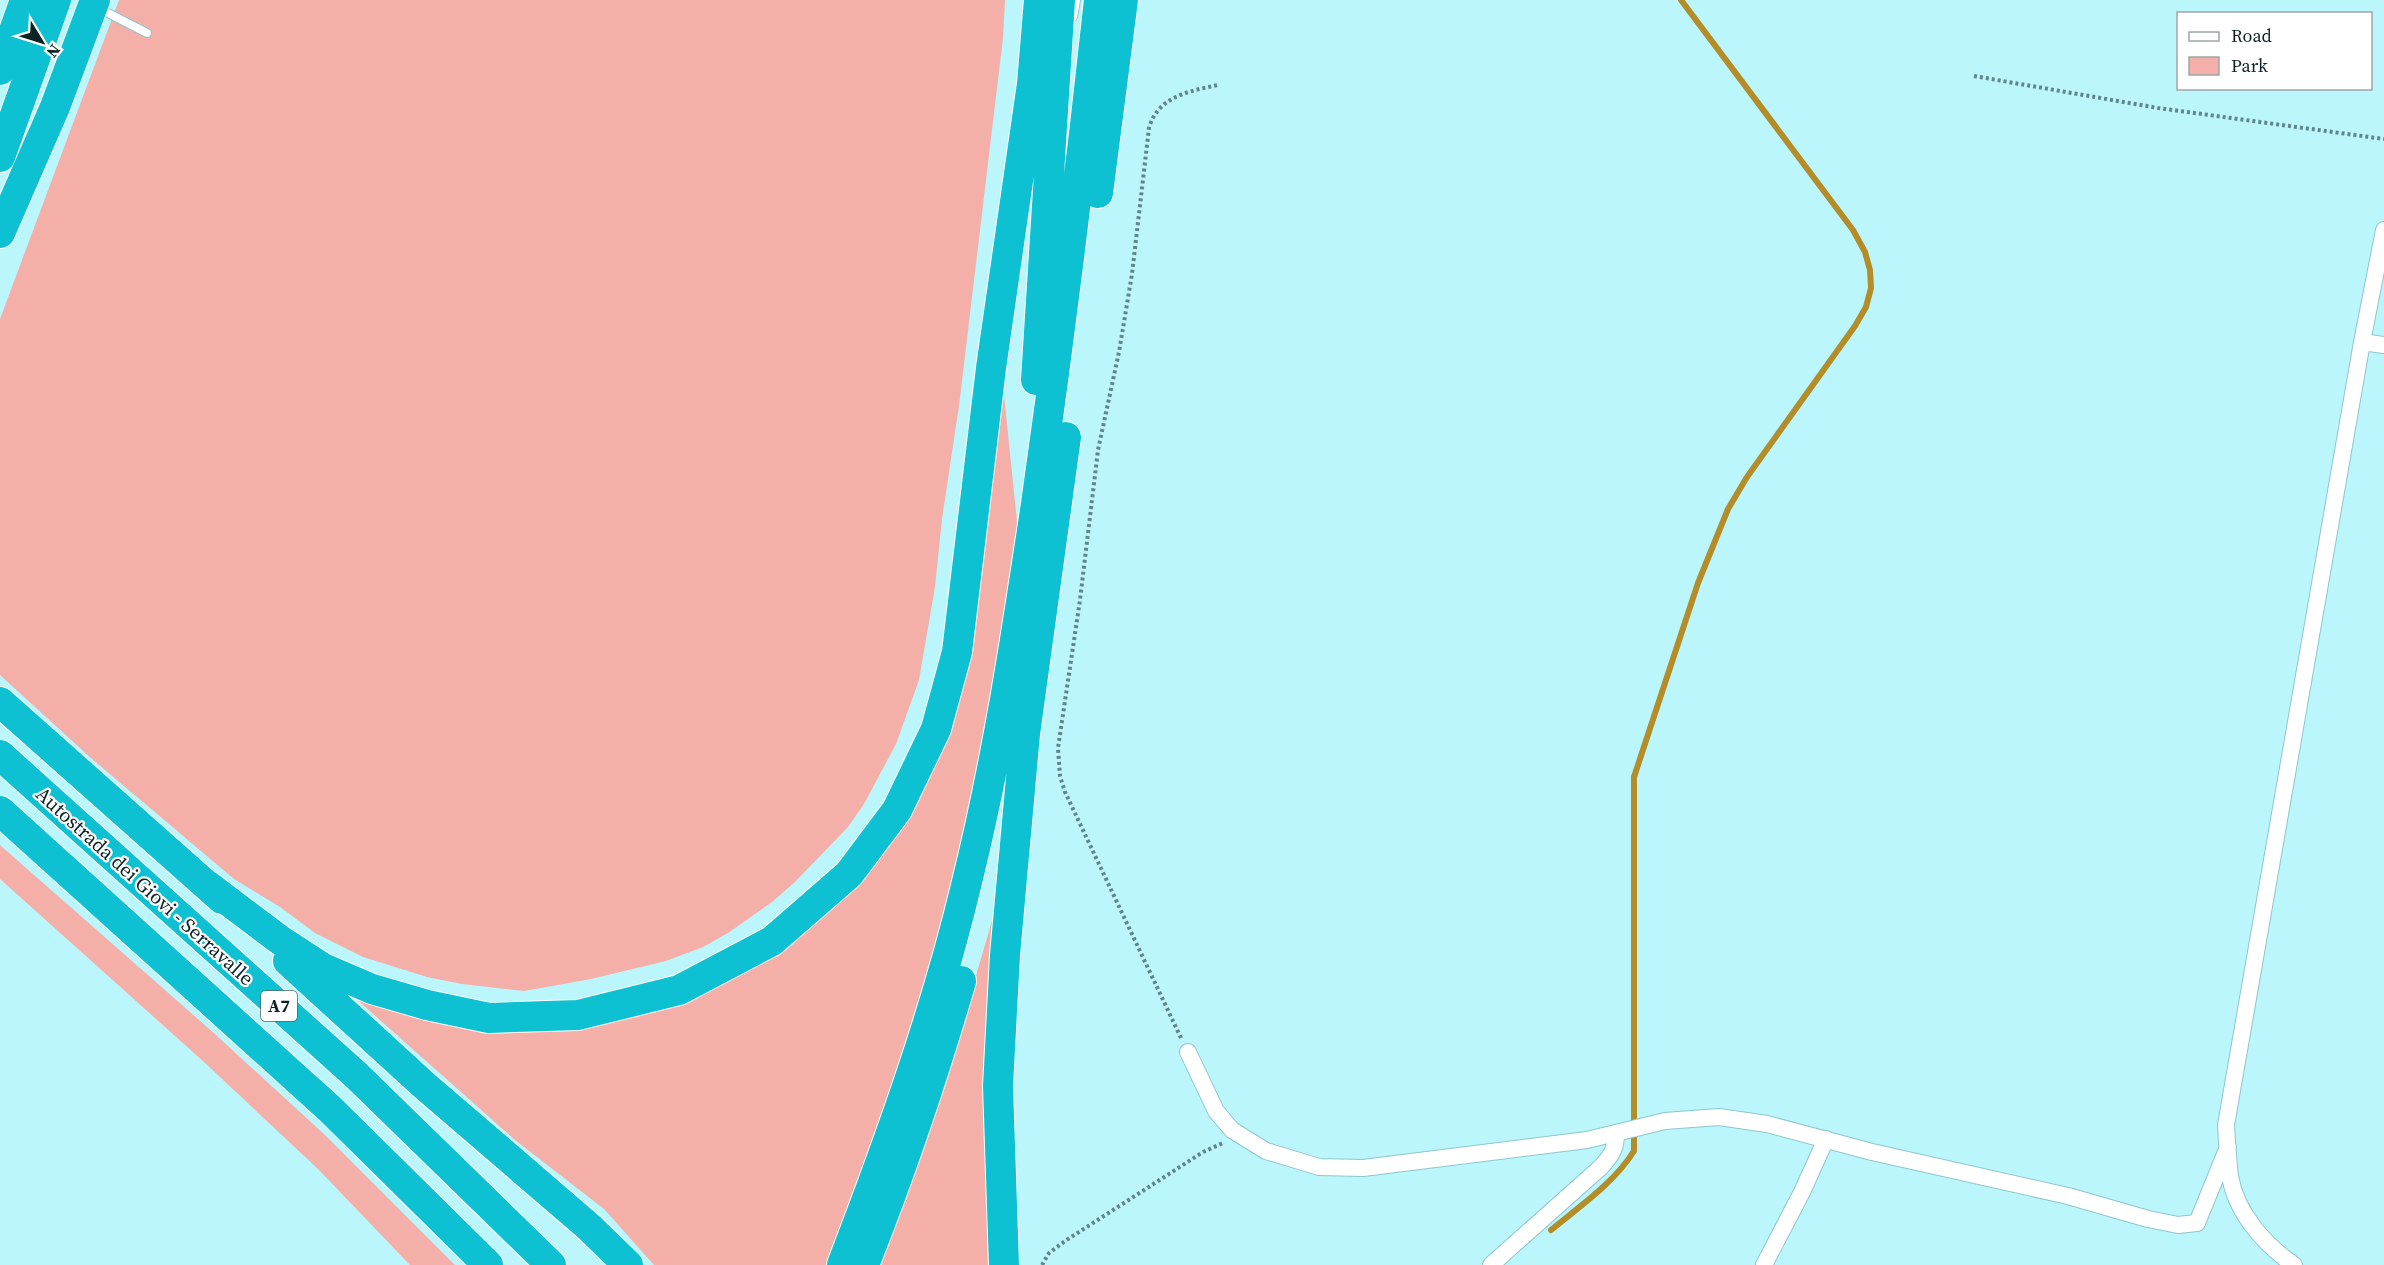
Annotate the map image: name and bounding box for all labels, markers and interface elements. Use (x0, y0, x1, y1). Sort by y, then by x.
north arrow (12, 12, 72, 72)
legend (2177, 12, 2372, 90)
text: Road (2231, 23, 2272, 48)
text: N (41, 40, 66, 63)
text: Park (2231, 53, 2268, 78)
street label: Autostrada dei Giovi - Serravalle (30, 780, 260, 992)
road number: A7 (261, 991, 297, 1021)

